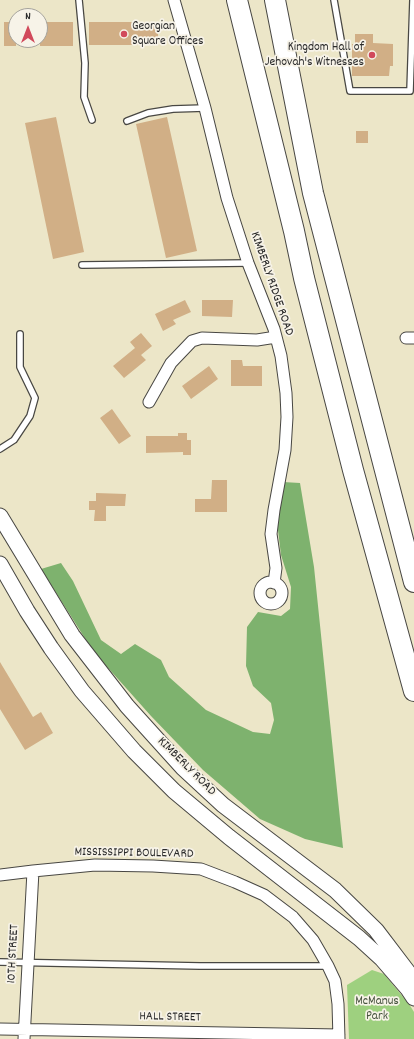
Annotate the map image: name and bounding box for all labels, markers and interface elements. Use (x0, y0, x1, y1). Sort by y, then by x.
north arrow (8, 8, 48, 48)
text: N (25, 9, 31, 25)
place label: Georgian Square Offices (132, 19, 203, 50)
marker: Georgian Square Offices (119, 29, 129, 39)
place label: Kingdom Hall of Jehovah's Witnesses (265, 40, 364, 71)
marker: Kingdom Hall of Jehovah's Witnesses (367, 50, 377, 60)
street label: KIMBERLY RIDGE ROAD (246, 230, 296, 338)
street label: KIMBERLY ROAD (153, 734, 219, 800)
street label: MISSISSIPPI BOULEVARD (74, 845, 194, 863)
street label: 10TH STREET (5, 924, 23, 984)
park label: McManus Park (355, 994, 399, 1025)
street label: HALL STREET (139, 1010, 201, 1026)

